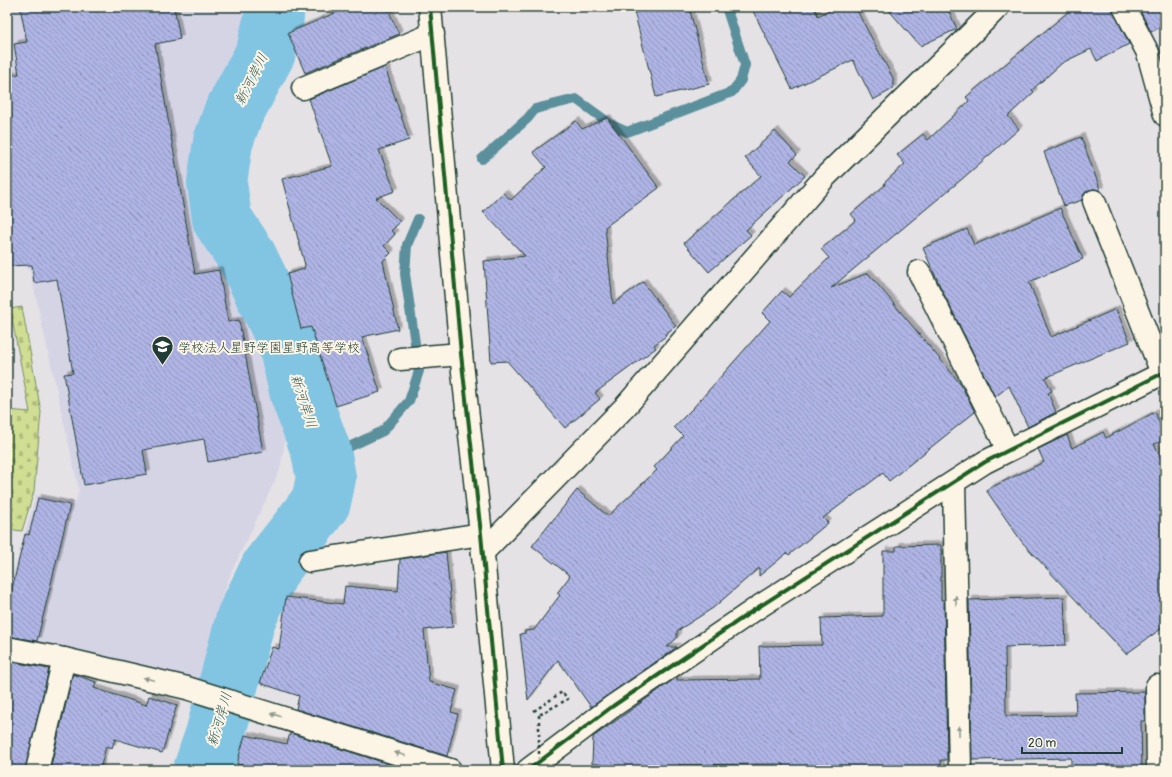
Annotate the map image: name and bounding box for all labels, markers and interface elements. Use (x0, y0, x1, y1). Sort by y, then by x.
water label: 新河岸川 (231, 50, 272, 108)
school or university icon: 学校法人星野学園星野高等学校 (149, 334, 175, 367)
place label: 学校法人星野学園星野高等学校 (178, 340, 360, 356)
water label: 新河岸川 (287, 372, 320, 430)
one-way arrow (953, 594, 959, 607)
one-way arrow (143, 675, 155, 681)
water label: 新河岸川 (204, 690, 235, 748)
one-way arrow (270, 712, 282, 718)
one-way arrow (956, 724, 962, 737)
scale bar (1022, 729, 1122, 755)
text: 20 m (1028, 736, 1057, 751)
one-way arrow (393, 751, 405, 757)

